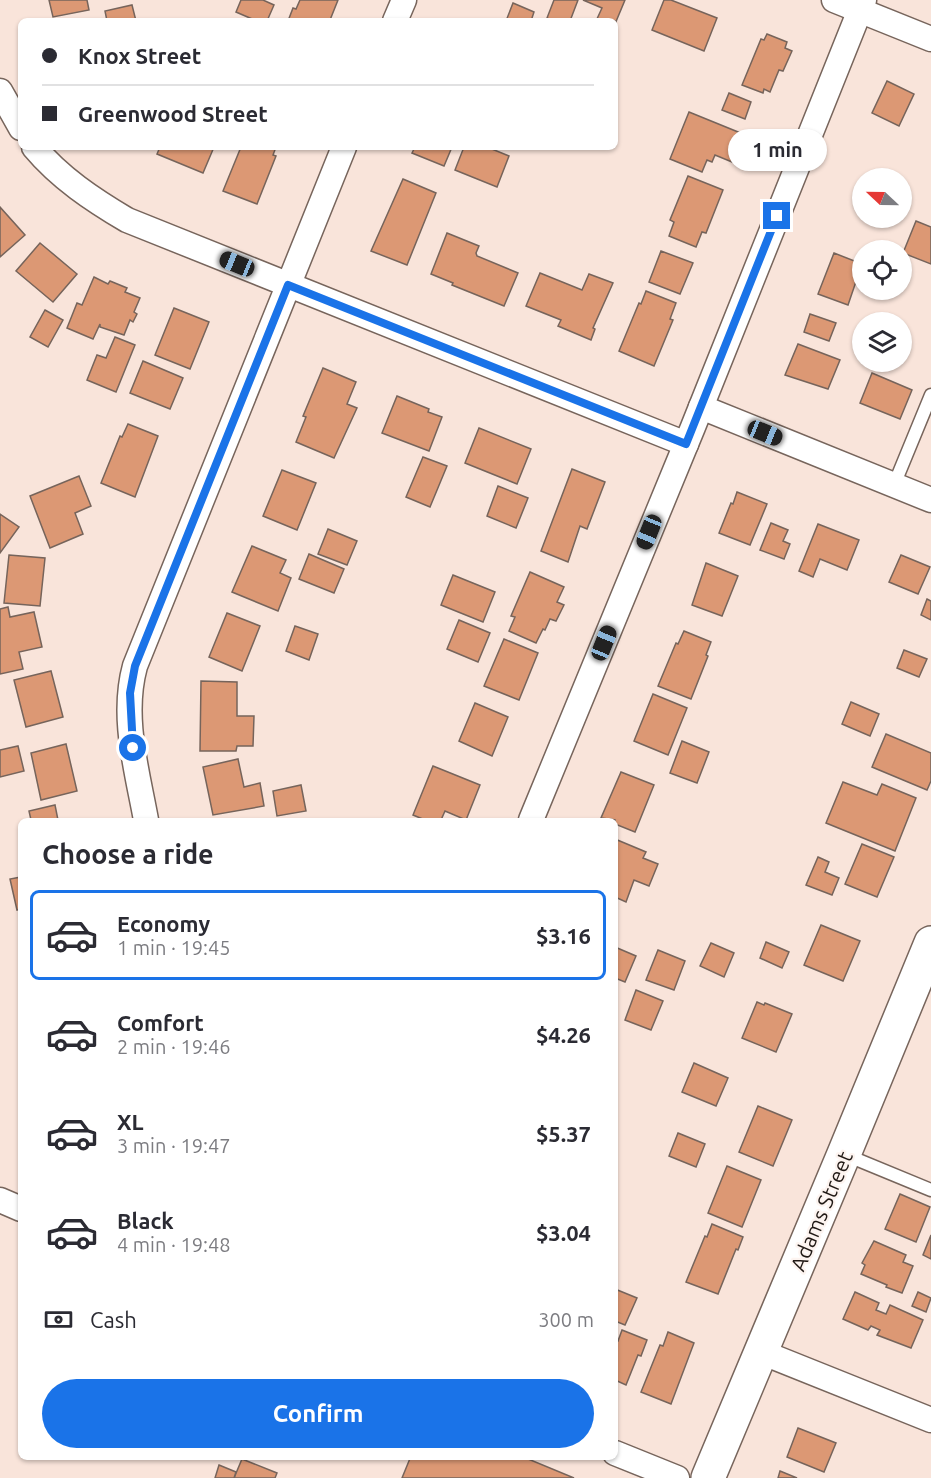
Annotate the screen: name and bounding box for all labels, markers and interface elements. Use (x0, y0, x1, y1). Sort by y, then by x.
text: Knox Street (78, 43, 201, 68)
text: Greenwood Street (78, 101, 268, 126)
callout: 1 min (728, 129, 826, 171)
text: 1 min (752, 138, 803, 161)
north arrow (852, 168, 912, 228)
map controls (852, 168, 912, 372)
route end (763, 202, 790, 229)
button: locate (852, 240, 912, 300)
car (217, 249, 257, 279)
button: layers (852, 312, 912, 372)
car (745, 418, 785, 448)
car (634, 512, 664, 552)
car (589, 623, 619, 663)
route start (119, 734, 146, 761)
text: Choose a ride (42, 839, 214, 869)
icon: car (45, 908, 99, 962)
text: Economy (117, 911, 210, 936)
text: $3.16 (536, 923, 591, 948)
text: 1 min · 19:45 (117, 936, 231, 959)
icon: car (45, 1007, 99, 1061)
text: Comfort (117, 1010, 204, 1035)
text: $4.26 (536, 1022, 591, 1047)
text: 2 min · 19:46 (117, 1035, 231, 1058)
icon: car (45, 1106, 99, 1160)
text: XL (117, 1109, 144, 1134)
text: $5.37 (536, 1121, 591, 1146)
text: 3 min · 19:47 (117, 1134, 231, 1157)
street label: Adams Street (785, 1148, 857, 1274)
icon: car (45, 1205, 99, 1259)
text: Black (117, 1208, 174, 1233)
text: $3.04 (536, 1220, 591, 1245)
text: 4 min · 19:48 (117, 1233, 231, 1256)
icon: cash (42, 1303, 75, 1336)
text: Cash (90, 1307, 137, 1332)
text: 300 m (538, 1308, 594, 1331)
button: Confirm (42, 1379, 594, 1448)

